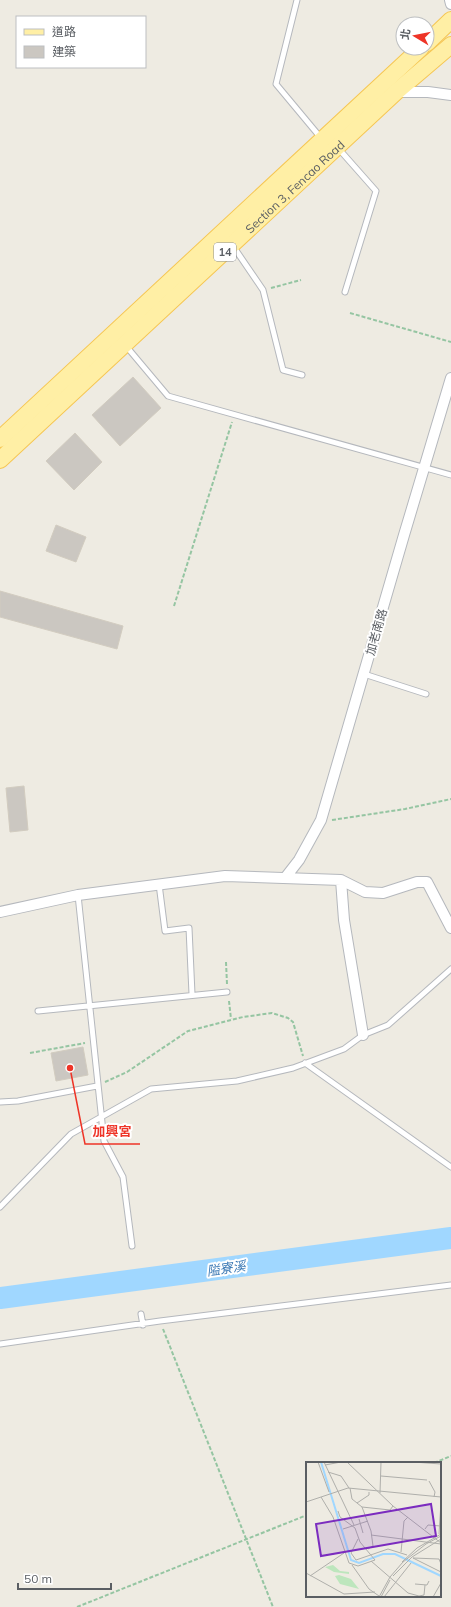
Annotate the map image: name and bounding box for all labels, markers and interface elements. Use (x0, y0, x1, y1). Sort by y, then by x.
legend (16, 16, 146, 68)
north arrow (395, 16, 435, 56)
text: 道路 (52, 24, 76, 39)
text: 北 (397, 28, 413, 41)
text: 建築 (52, 44, 76, 59)
street label: Section 3, Fencao Road (242, 137, 347, 236)
road number: 14 (214, 243, 236, 261)
street label: 加老南路 (362, 607, 390, 657)
callout: 加興宮 (85, 1119, 140, 1144)
text: 加興宮 (92, 1123, 132, 1139)
water label: 隘寮溪 (206, 1257, 248, 1279)
inset map (306, 1462, 441, 1597)
scale bar (18, 1565, 111, 1591)
text: 50 m (24, 1571, 52, 1586)

